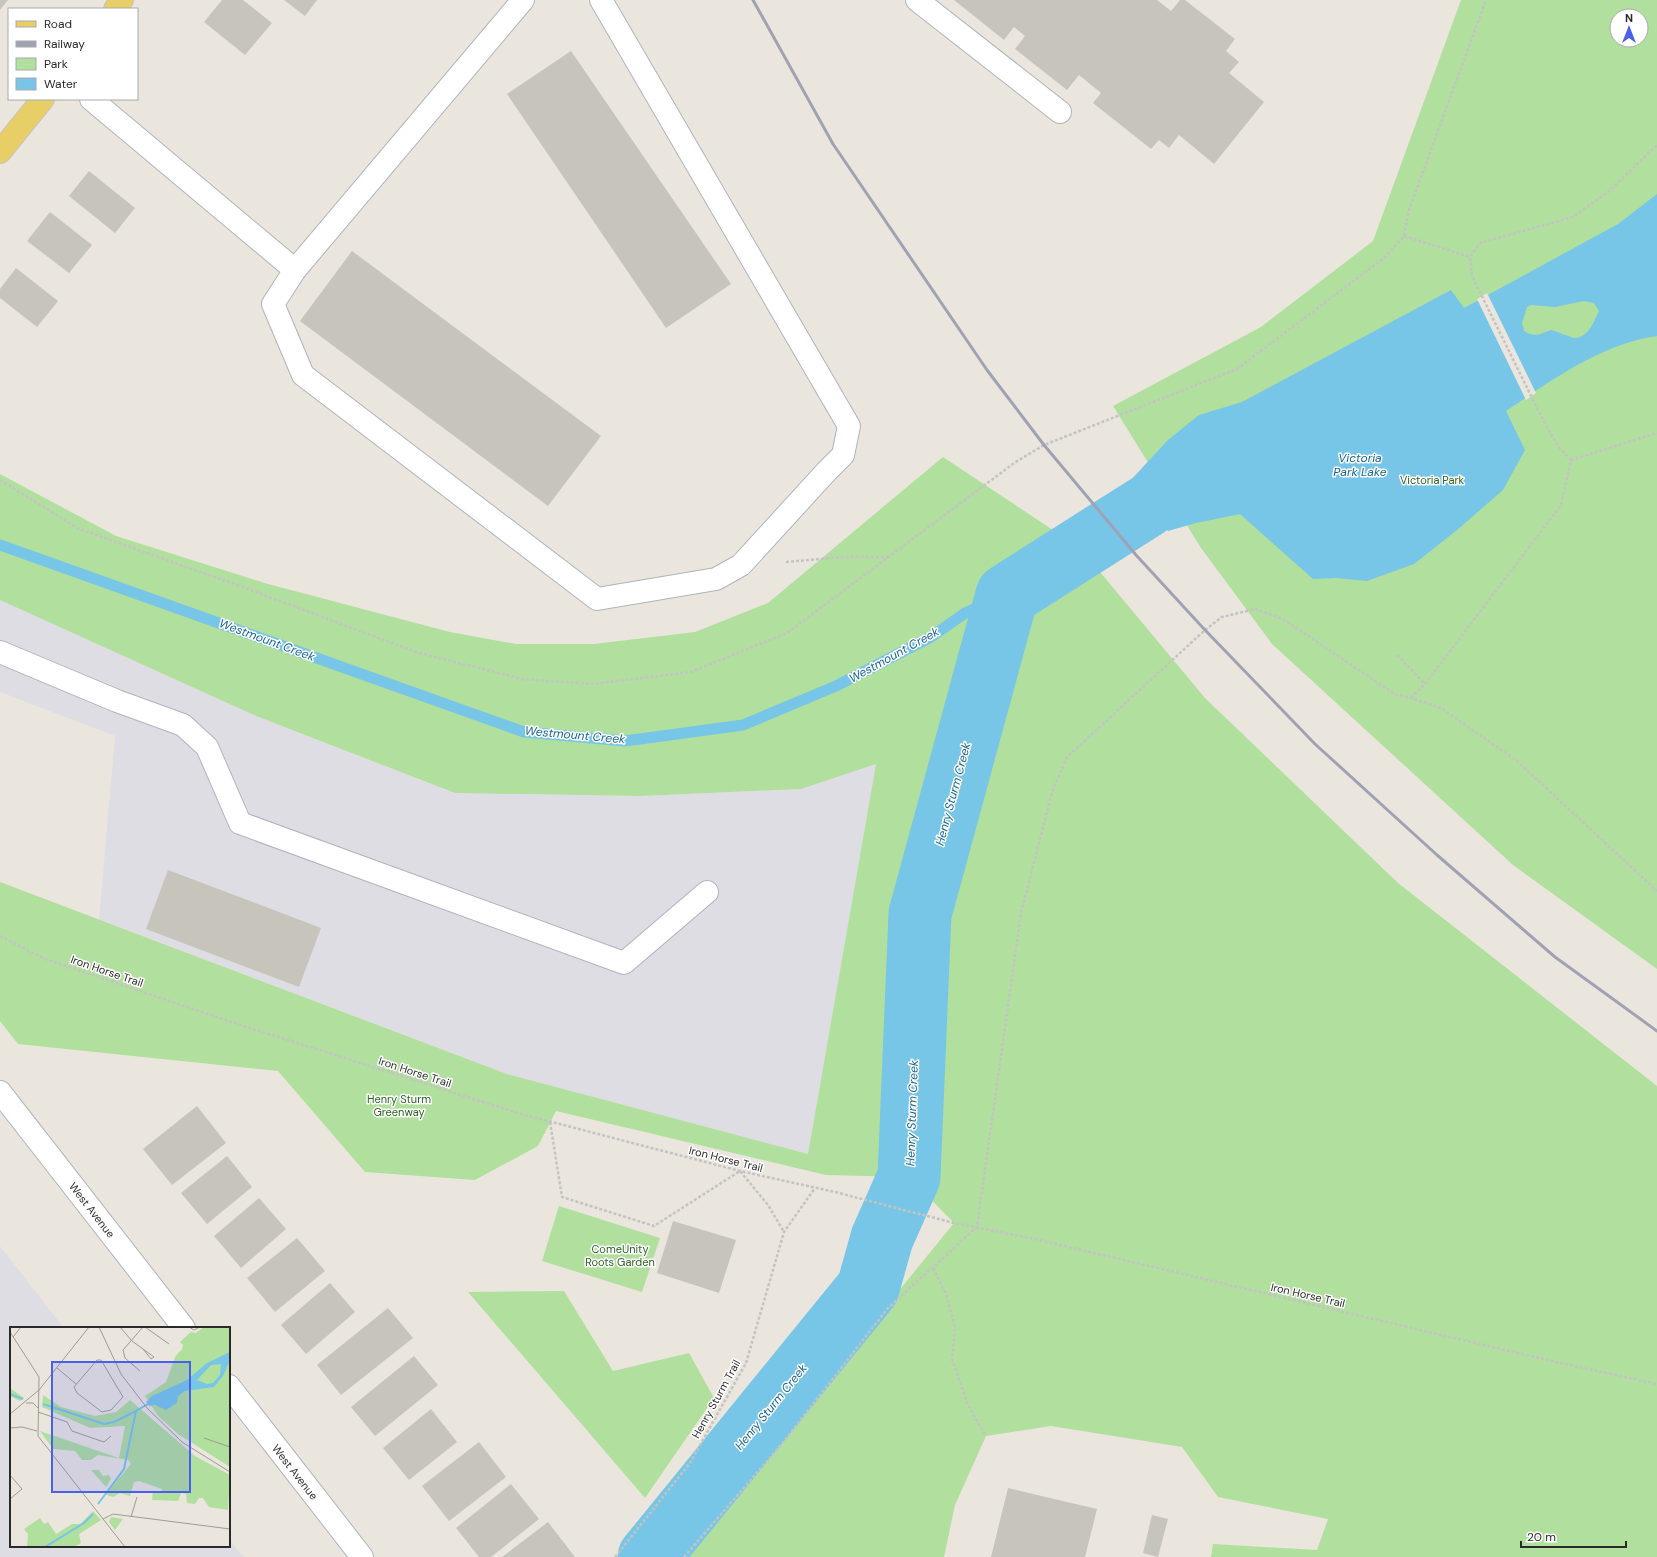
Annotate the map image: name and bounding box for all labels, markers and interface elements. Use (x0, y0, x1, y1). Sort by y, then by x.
legend (8, 8, 138, 100)
north arrow (1609, 8, 1649, 48)
text: N (1625, 11, 1633, 25)
text: Road (44, 16, 72, 32)
text: Railway (44, 36, 85, 52)
text: Park (44, 56, 68, 72)
text: Water (44, 76, 78, 92)
water label: Victoria Park Lake (1333, 450, 1387, 480)
park label: Victoria Park (1400, 473, 1465, 487)
water label: Westmount Creek (217, 615, 318, 665)
water label: Westmount Creek (846, 623, 943, 686)
water label: Westmount Creek (524, 723, 627, 747)
water label: Henry Sturm Creek (932, 740, 975, 847)
street label: Iron Horse Trail (69, 952, 145, 990)
street label: Iron Horse Trail (377, 1054, 453, 1090)
water label: Henry Sturm Creek (902, 1059, 922, 1166)
park label: Henry Sturm Greenway (367, 1092, 431, 1119)
street label: Iron Horse Trail (688, 1143, 764, 1175)
street label: West Avenue (66, 1180, 118, 1240)
park label: ComeUnity Roots Garden (585, 1242, 655, 1269)
street label: Iron Horse Trail (1270, 1280, 1346, 1310)
inset map (10, 1327, 230, 1547)
street label: Henry Sturm Trail (689, 1357, 743, 1441)
water label: Henry Sturm Creek (731, 1360, 811, 1453)
street label: West Avenue (269, 1442, 321, 1502)
scale bar (1521, 1523, 1626, 1549)
text: 20 m (1527, 1529, 1556, 1545)

